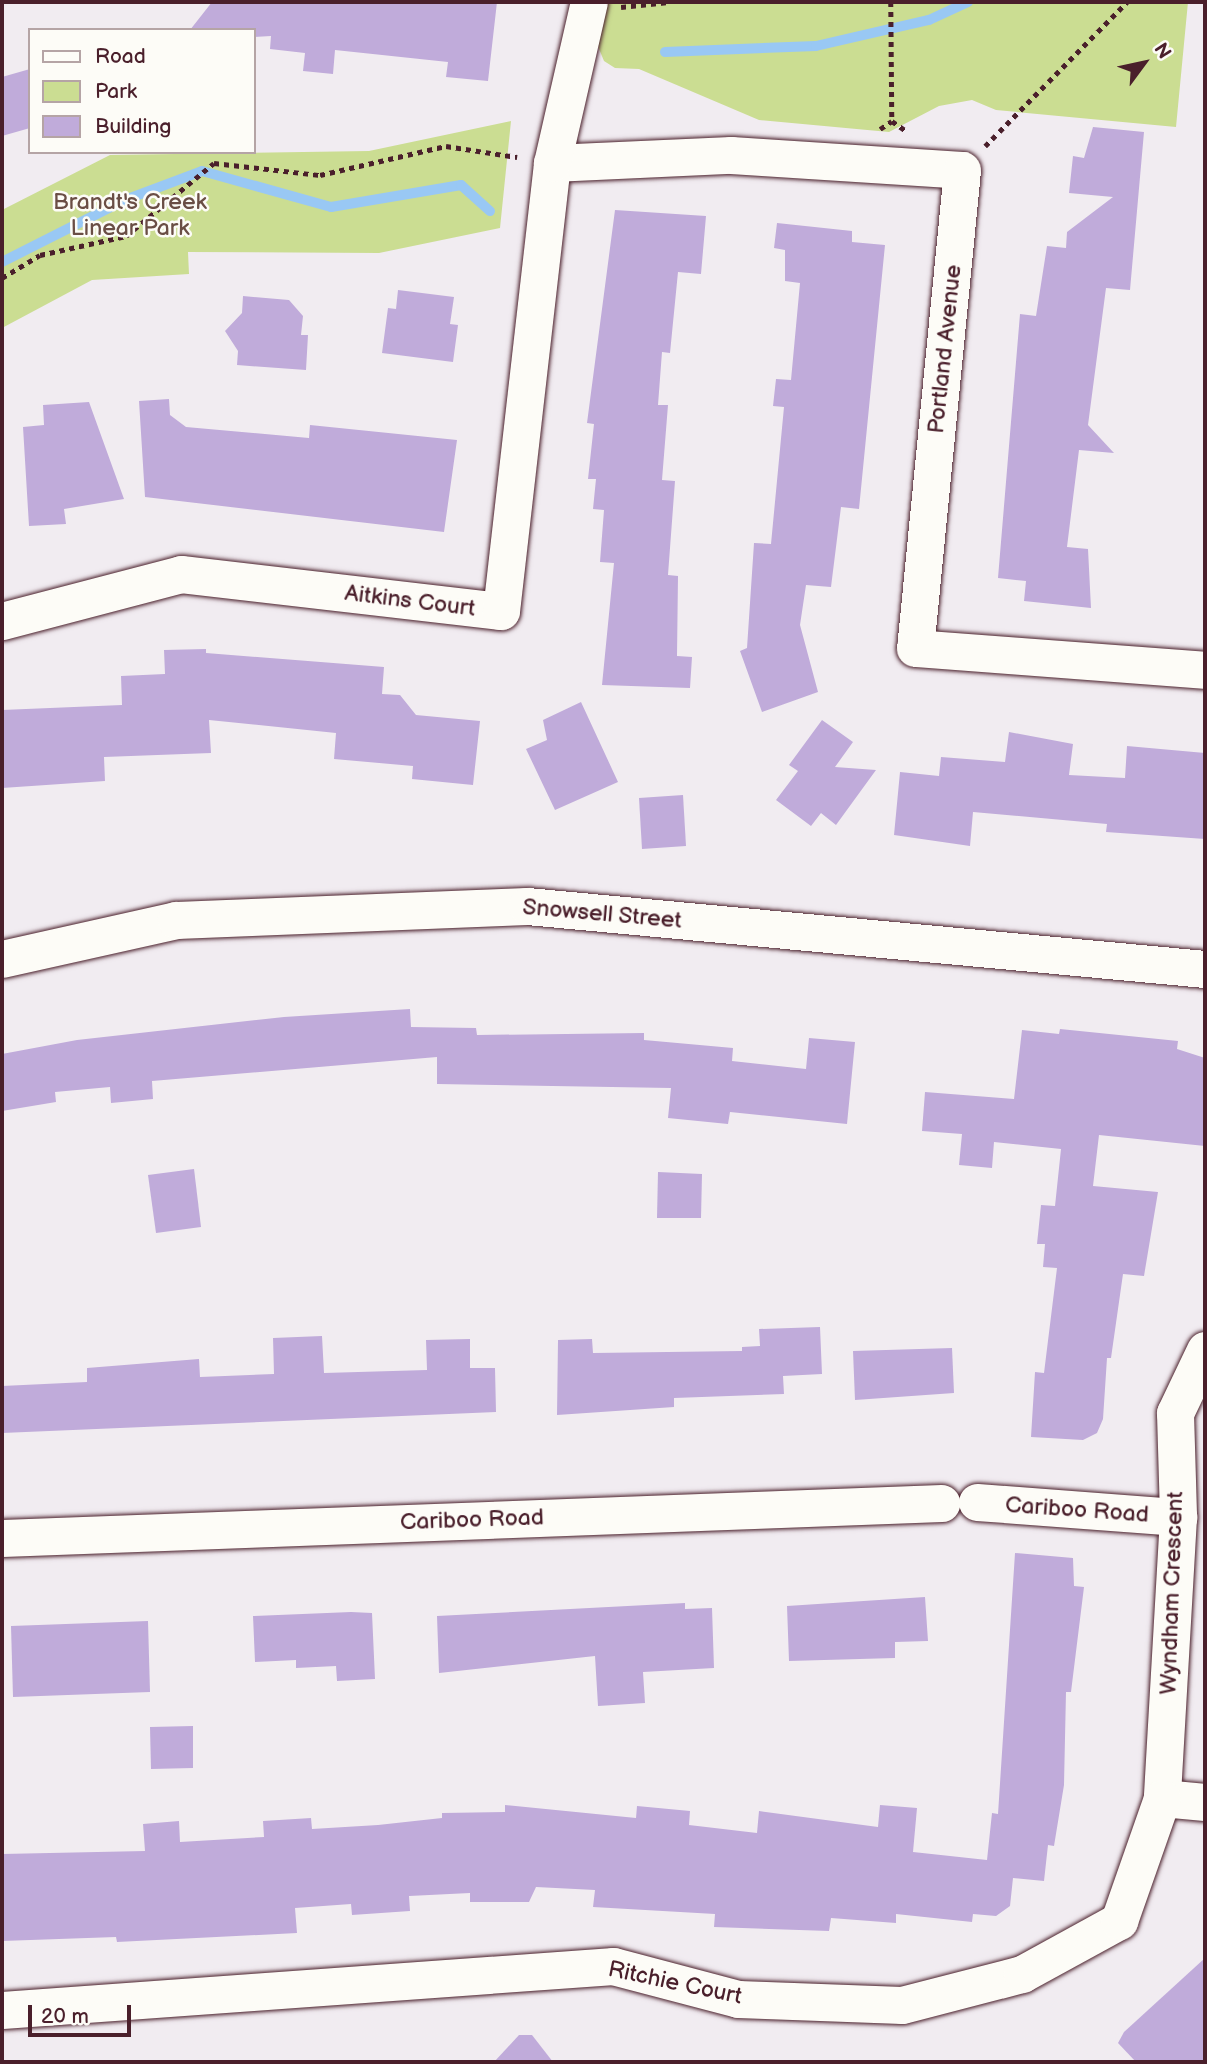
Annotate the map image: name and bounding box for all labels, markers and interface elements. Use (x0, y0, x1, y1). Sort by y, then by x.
legend (28, 28, 256, 154)
north arrow (1109, 28, 1179, 98)
text: N (1148, 39, 1176, 64)
text: Road (95, 44, 146, 69)
text: Park (95, 79, 137, 104)
text: Building (95, 114, 171, 139)
park label: Brandt's Creek Linear Park (53, 188, 207, 242)
street label: Portland Avenue (922, 263, 968, 435)
street label: Aitkins Court (343, 579, 477, 623)
street label: Snowsell Street (521, 893, 683, 935)
street label: Cariboo Road (1004, 1491, 1150, 1529)
street label: Wyndham Crescent (1155, 1491, 1189, 1695)
street label: Cariboo Road (400, 1504, 544, 1536)
street label: Ritchie Court (606, 1955, 744, 2011)
scale bar (32, 1990, 135, 2034)
text: 20 m (41, 2004, 89, 2029)

